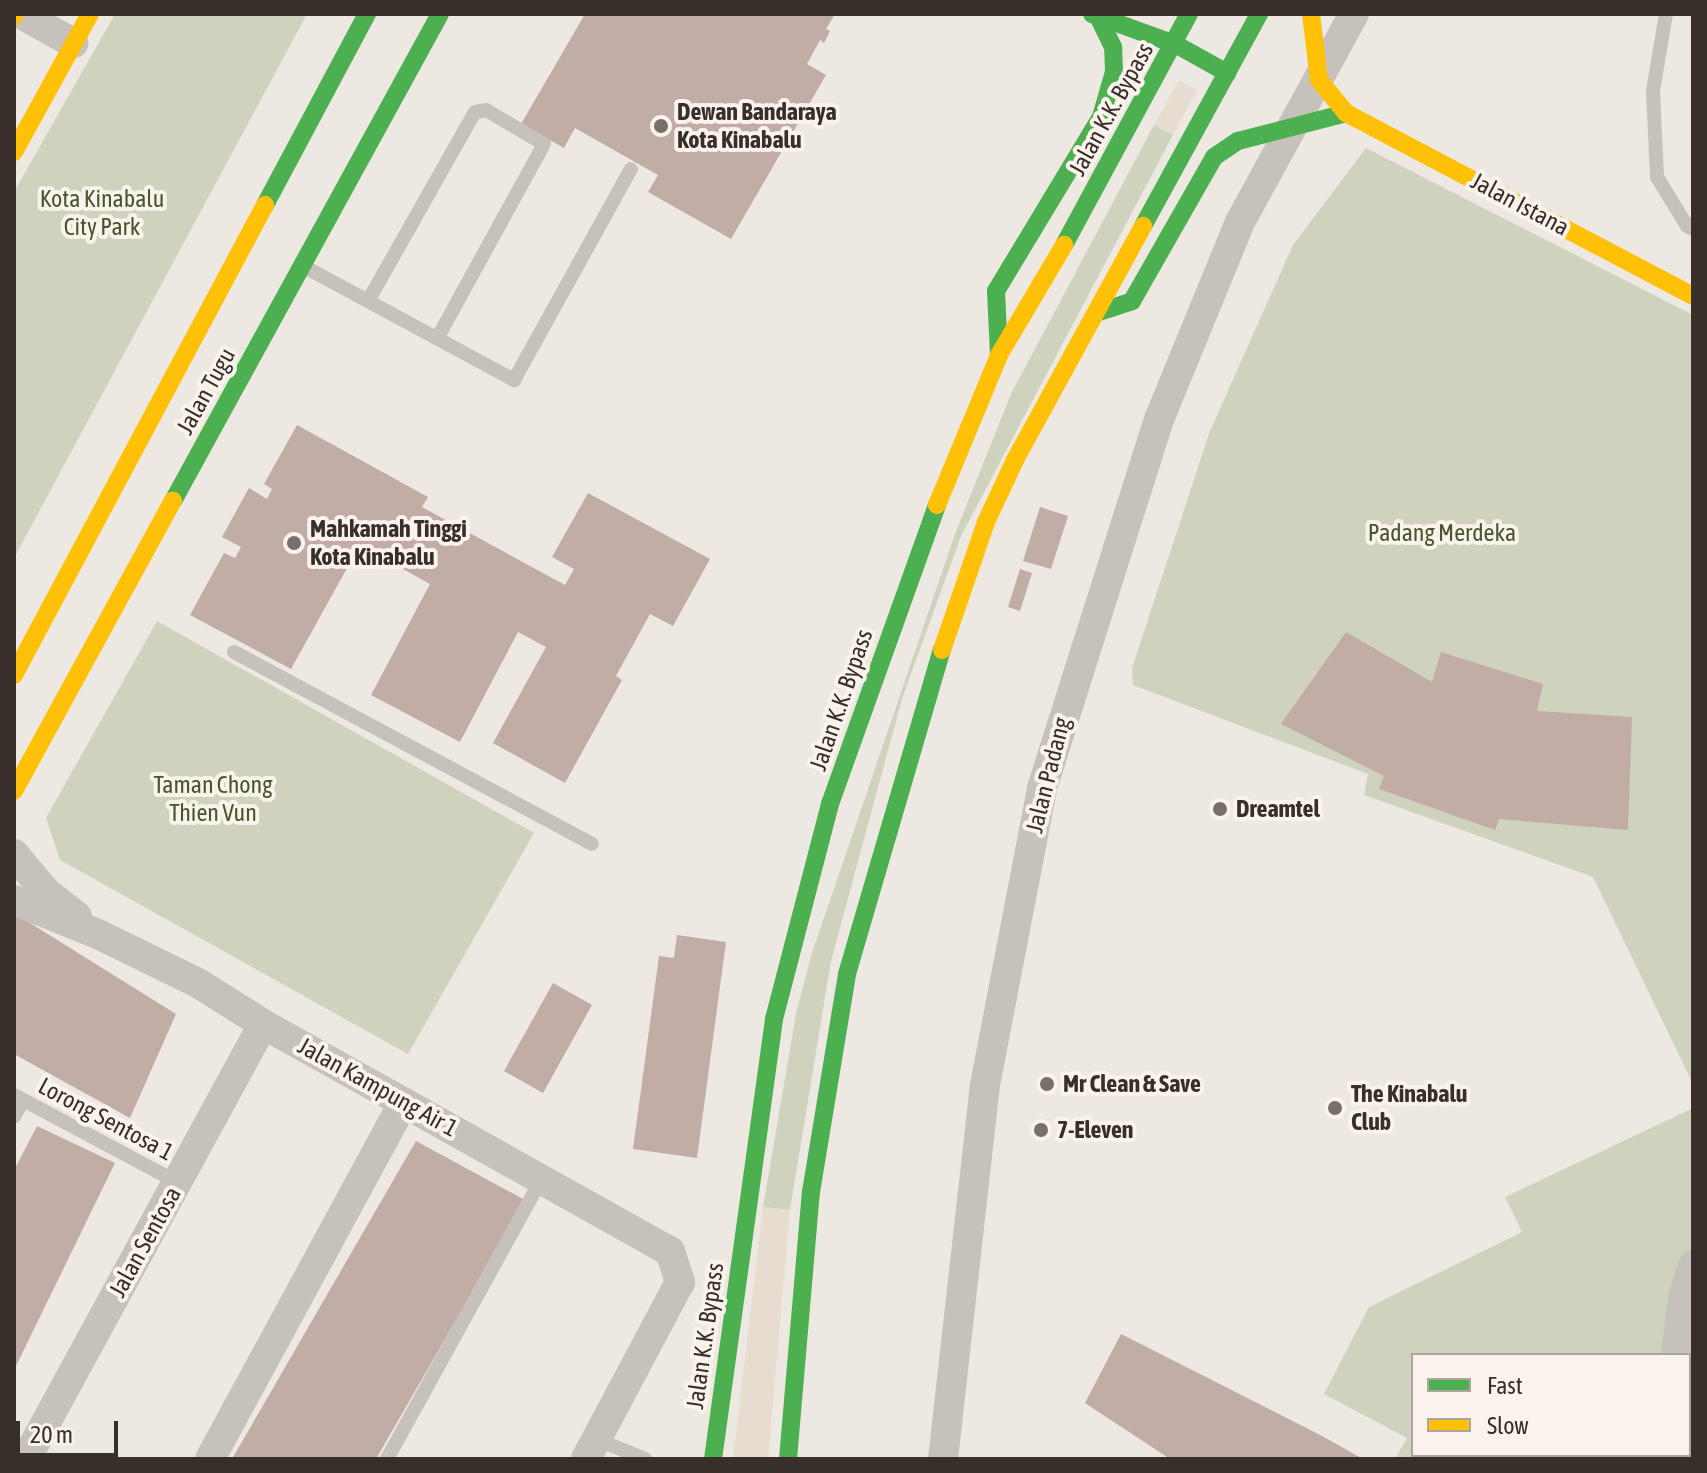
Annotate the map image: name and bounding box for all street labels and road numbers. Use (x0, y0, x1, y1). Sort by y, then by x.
street label: Jalan K.K. Bypass (1063, 38, 1159, 180)
street label: Jalan Istana (1466, 166, 1574, 242)
street label: Jalan Tugu (171, 343, 241, 439)
street label: Jalan K.K. Bypass (803, 626, 879, 774)
street label: Jalan Padang (1020, 714, 1076, 836)
street label: Jalan Kampung Air 1 (293, 1031, 463, 1143)
street label: Lorong Sentosa 1 (33, 1071, 179, 1167)
street label: Jalan Sentosa (103, 1182, 187, 1302)
street label: Jalan K.K. Bypass (680, 1261, 730, 1411)

